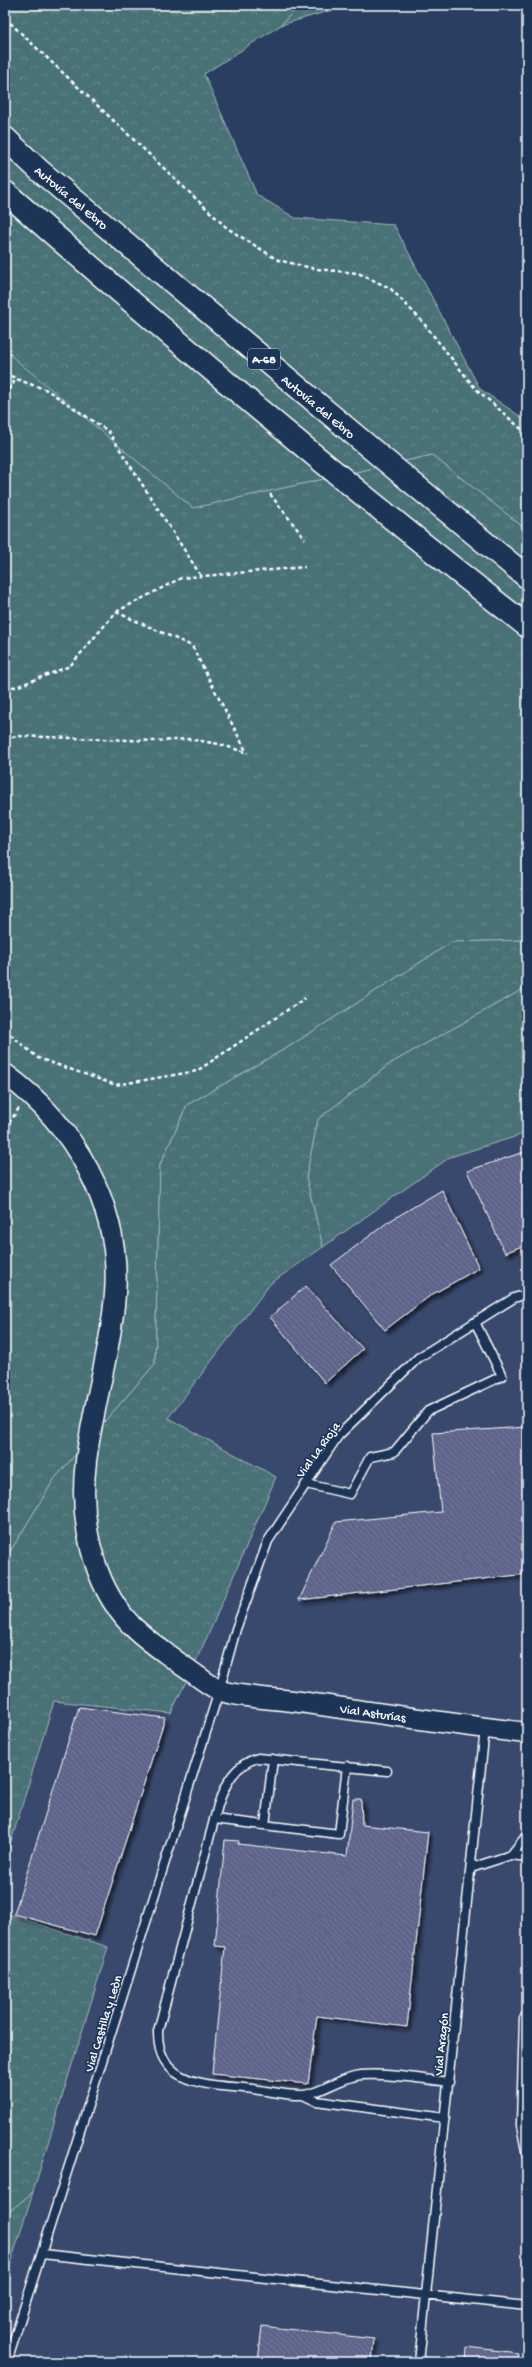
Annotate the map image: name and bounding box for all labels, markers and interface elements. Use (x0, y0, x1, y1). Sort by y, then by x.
street label: Autovía del Ebro (31, 164, 110, 234)
road number: A-68 (248, 349, 280, 369)
street label: Autovía del Ebro (278, 373, 357, 443)
street label: Vial La Rioja (293, 1419, 345, 1482)
street label: Vial Asturias (338, 1702, 408, 1727)
street label: Vial Castilla y Leòn (82, 1973, 126, 2075)
street label: Vial Aragón (432, 2011, 453, 2077)

